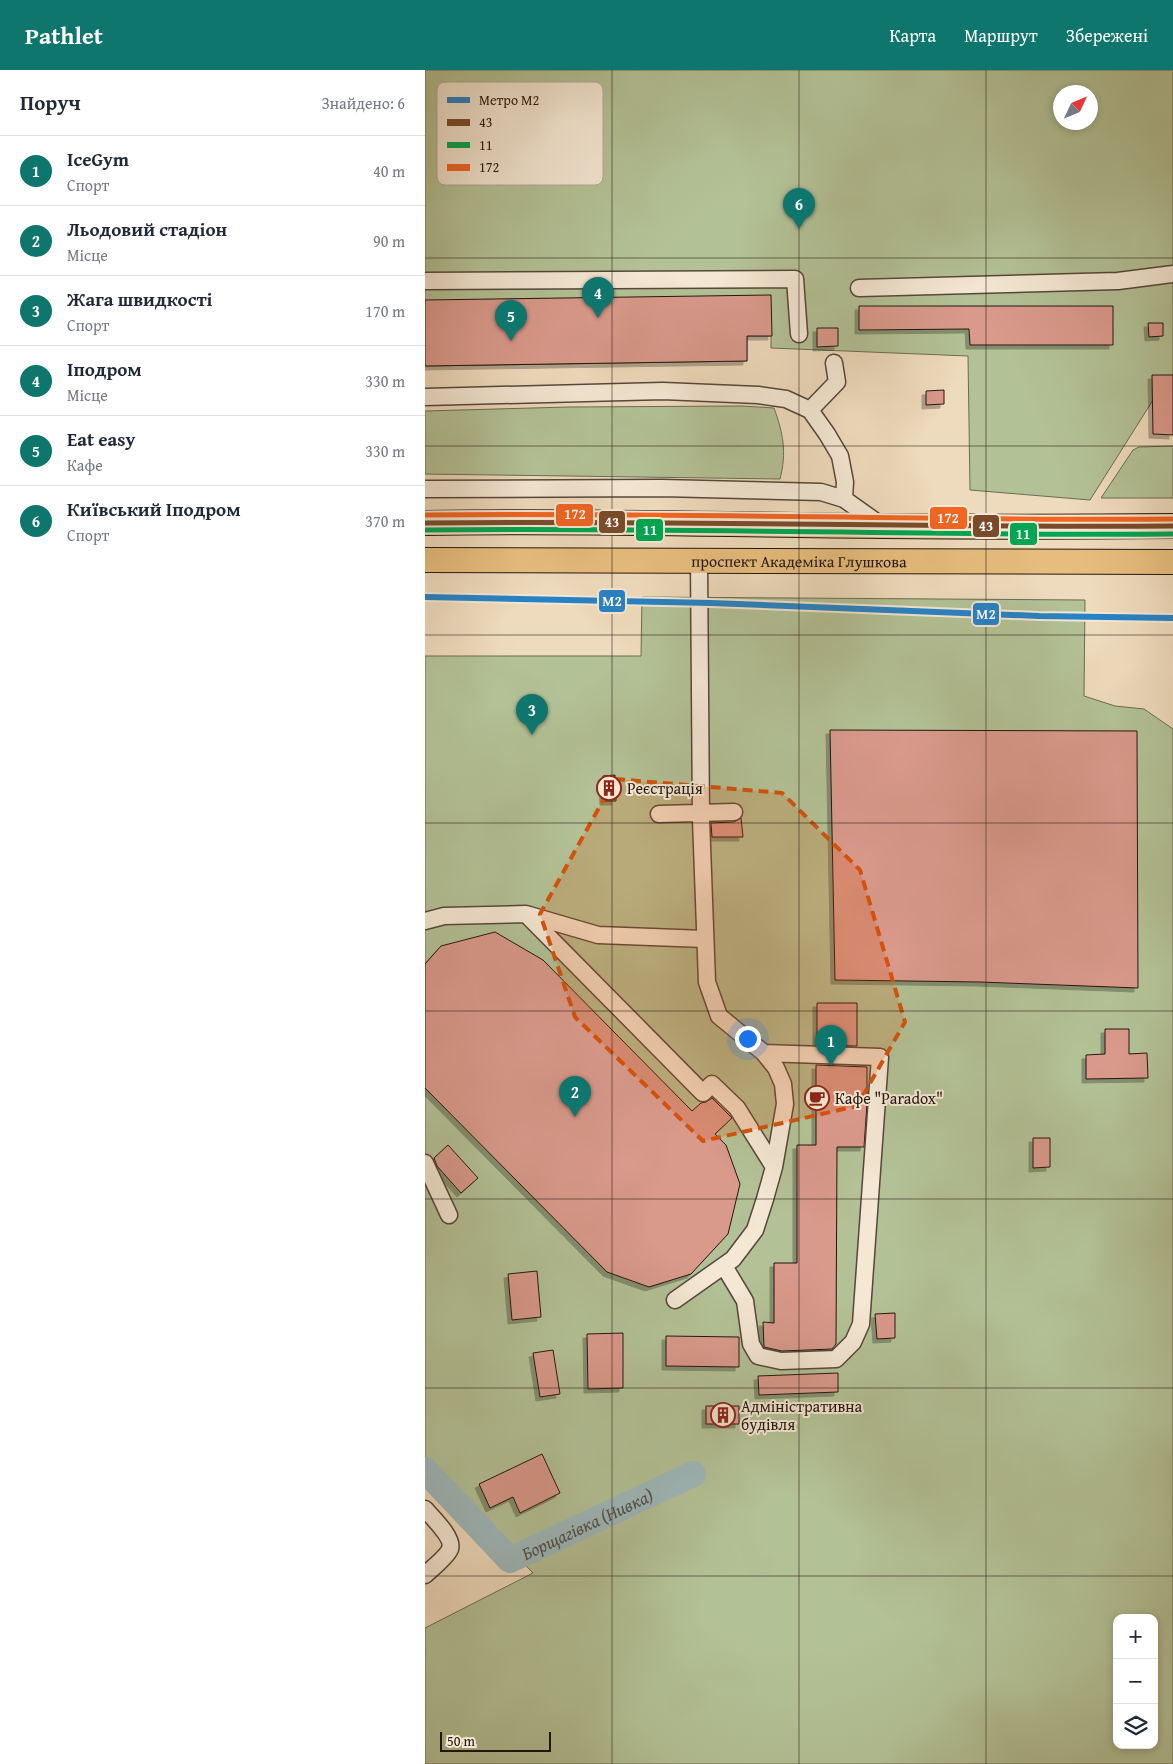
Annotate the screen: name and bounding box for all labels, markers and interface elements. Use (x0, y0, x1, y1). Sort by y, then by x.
text: Pathlet (25, 18, 103, 53)
text: Карта (890, 22, 936, 49)
text: Маршрут (964, 22, 1038, 49)
text: Збережені (1066, 22, 1148, 49)
legend (437, 82, 603, 185)
north arrow (1053, 85, 1098, 130)
text: Поруч (20, 87, 81, 118)
text: Метро M2 (479, 90, 539, 110)
text: Знайдено: 6 (322, 91, 405, 115)
text: 43 (479, 112, 492, 132)
text: 11 (479, 135, 492, 155)
text: IceGym (67, 145, 129, 173)
text: 172 (479, 157, 499, 177)
text: 1 (32, 159, 40, 183)
text: 40 m (373, 159, 405, 183)
text: Спорт (67, 173, 109, 197)
pin: 6 (783, 188, 815, 229)
text: Льодовий стадіон (67, 215, 227, 243)
text: 2 (32, 229, 40, 253)
text: 90 m (373, 229, 405, 253)
text: Місце (67, 243, 108, 267)
pin: 4 (582, 277, 614, 318)
text: Жага швидкості (67, 285, 213, 313)
text: 3 (32, 299, 40, 323)
text: 170 m (365, 299, 405, 323)
pin: 5 (495, 300, 527, 341)
text: Спорт (67, 313, 109, 337)
text: Іподром (67, 355, 142, 383)
text: 4 (32, 369, 40, 393)
text: 330 m (365, 369, 405, 393)
text: Місце (67, 383, 108, 407)
text: Eat easy (67, 425, 135, 453)
text: 5 (32, 439, 40, 463)
text: 330 m (365, 439, 405, 463)
text: Кафе (67, 453, 103, 477)
text: Київський Іподром (67, 495, 241, 523)
line badge: 172 (555, 503, 594, 527)
text: 172 (564, 504, 586, 524)
line badge: 172 (929, 506, 968, 530)
text: 172 (937, 508, 959, 528)
text: 6 (32, 509, 40, 533)
text: 370 m (365, 509, 405, 533)
line badge: 43 (598, 510, 626, 534)
text: 43 (605, 512, 619, 532)
line badge: 43 (972, 514, 1000, 538)
text: 43 (979, 516, 993, 536)
line badge: 11 (635, 518, 664, 542)
text: 11 (643, 520, 657, 540)
line badge: 11 (1009, 522, 1038, 546)
text: Спорт (67, 523, 109, 547)
text: 11 (1016, 524, 1030, 544)
street label: проспект Академіка Глушкова (691, 549, 907, 573)
line badge: M2 (598, 589, 626, 613)
text: M2 (602, 591, 622, 611)
line badge: M2 (972, 602, 1000, 626)
text: M2 (976, 604, 996, 624)
pin: 3 (516, 694, 548, 735)
building icon: Реєстрація (596, 775, 622, 801)
place label: Реєстрація (627, 776, 703, 800)
pin: 1 (815, 1025, 847, 1066)
your location (735, 1026, 761, 1052)
pin: 2 (559, 1076, 591, 1117)
cafe icon: Кафе "Paradox" (804, 1085, 830, 1111)
place label: Кафе "Paradox" (835, 1086, 943, 1110)
place label: Адміністративна будівля (741, 1394, 862, 1436)
building icon: Адміністративна будівля (710, 1402, 736, 1428)
water label: Борщагівка (Нивка) (517, 1481, 657, 1566)
map controls (1113, 1614, 1158, 1749)
button: + (1113, 1614, 1158, 1659)
button: − (1113, 1659, 1158, 1704)
button: layers (1113, 1704, 1158, 1749)
scale bar (440, 1729, 551, 1752)
text: 50 m (447, 1731, 475, 1751)

